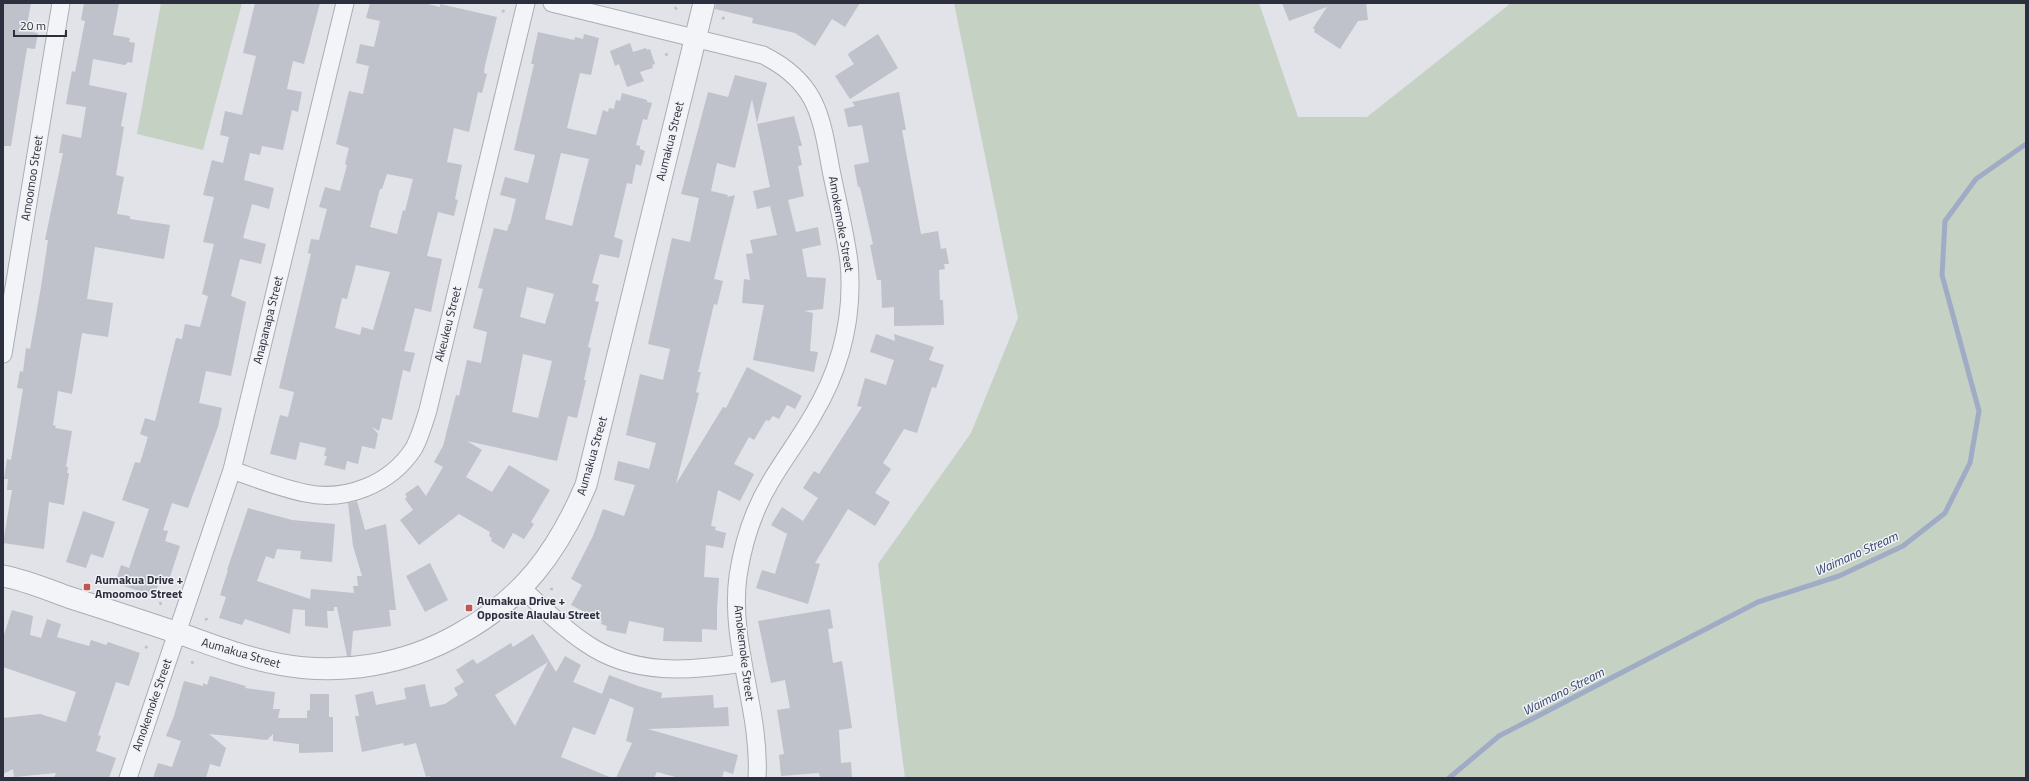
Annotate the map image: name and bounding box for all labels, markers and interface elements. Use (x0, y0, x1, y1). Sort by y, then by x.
scale bar (14, 12, 66, 38)
text: 20 m (20, 16, 46, 35)
street label: Aumakua Street (650, 98, 689, 183)
street label: Amoomoo Street (15, 133, 48, 222)
street label: Amokemoke Street (824, 175, 859, 274)
street label: Anapanapa Street (247, 273, 288, 366)
street label: Akeukeu Street (429, 284, 466, 363)
street label: Aumakua Street (571, 413, 612, 498)
water label: Waimano Stream (1811, 525, 1902, 580)
place label: Aumakua Drive + Amoomoo Street (95, 570, 184, 603)
marker: Aumakua Drive + Amoomoo Street (82, 582, 92, 592)
place label: Aumakua Drive + Opposite Alaulau Street (477, 591, 601, 624)
marker: Aumakua Drive + Opposite Alaulau Street (464, 603, 474, 613)
street label: Amokemoke Street (729, 604, 760, 703)
street label: Aumakua Street (199, 632, 284, 673)
street label: Amokemoke Street (127, 655, 177, 754)
water label: Waimano Stream (1519, 661, 1608, 720)

